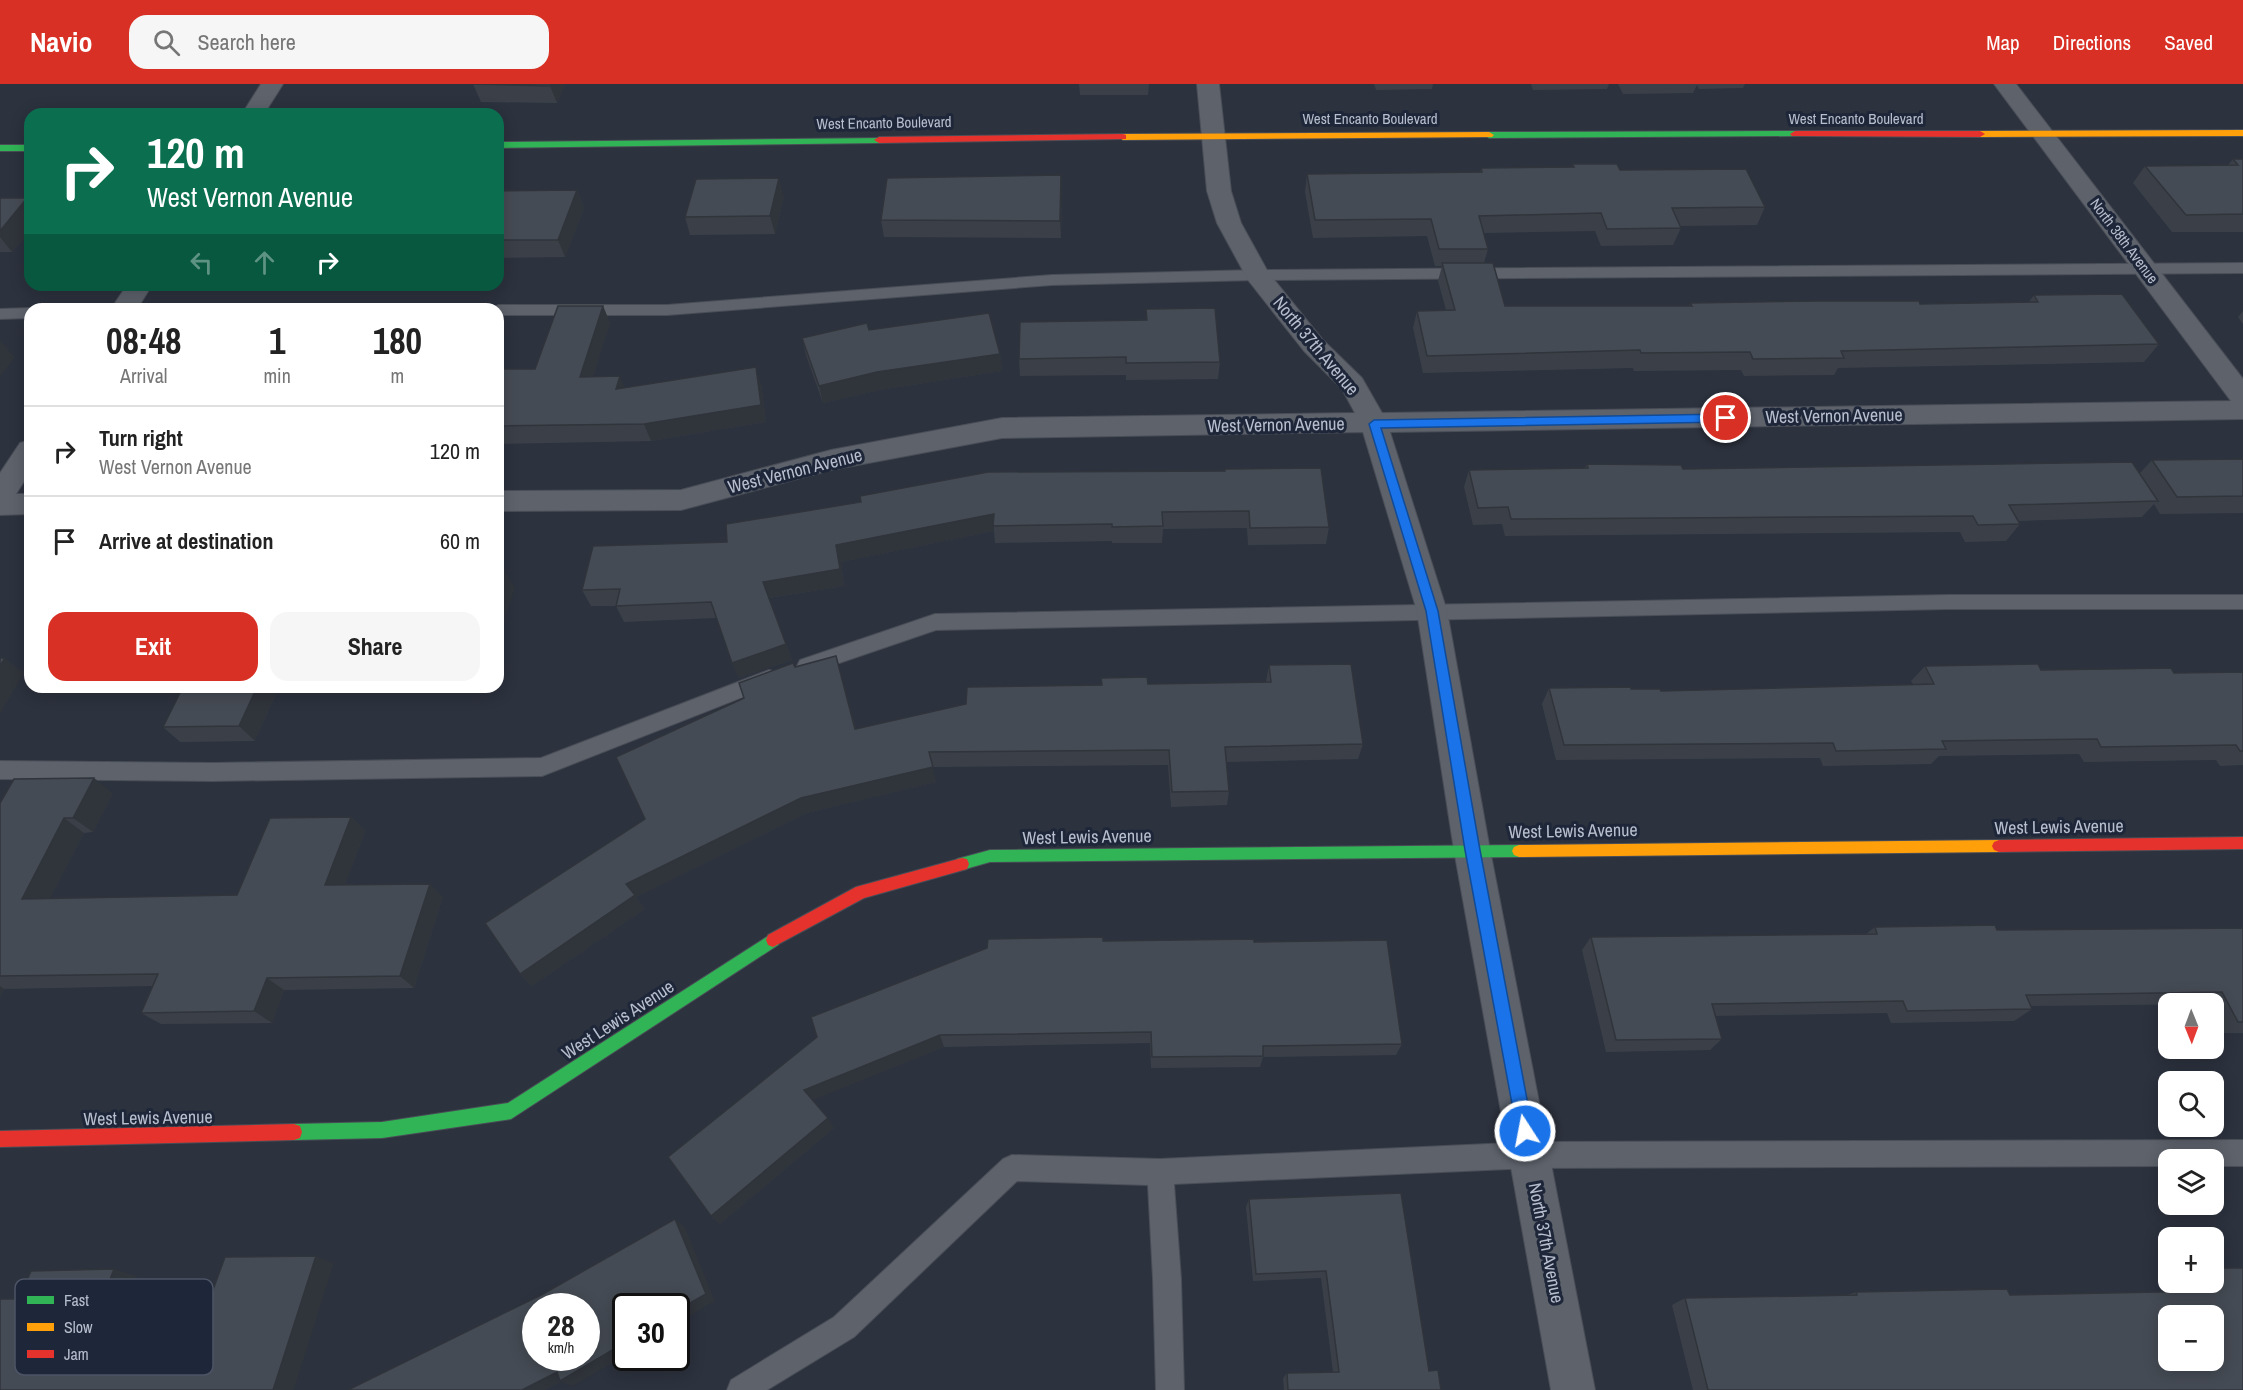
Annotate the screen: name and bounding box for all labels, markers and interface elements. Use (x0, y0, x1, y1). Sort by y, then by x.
search box (129, 15, 549, 69)
text: Navio (30, 23, 93, 61)
icon: search (150, 26, 183, 59)
text: Search here (198, 27, 296, 57)
text: Map (1986, 28, 2020, 57)
text: Directions (2053, 28, 2131, 57)
text: Saved (2164, 28, 2213, 57)
street label: West Encanto Boulevard (1302, 108, 1438, 129)
street label: West Encanto Boulevard (1788, 108, 1924, 129)
street label: West Encanto Boulevard (816, 111, 952, 134)
text: 120 m (147, 125, 245, 181)
icon: right (48, 132, 126, 210)
text: West Vernon Avenue (147, 179, 353, 215)
street label: North 38th Avenue (2085, 194, 2163, 288)
icon: left (185, 246, 218, 279)
icon: ahead (248, 246, 281, 279)
icon: right (311, 246, 344, 279)
street label: North 37th Avenue (1268, 291, 1365, 400)
text: 08:48 (106, 317, 181, 365)
text: 1 (269, 317, 285, 365)
text: 180 (373, 317, 422, 365)
text: Arrival (120, 362, 167, 389)
text: min (263, 362, 291, 389)
text: m (391, 362, 404, 389)
pin (1700, 392, 1751, 443)
icon: arrive (1709, 401, 1742, 434)
street label: West Vernon Avenue (1765, 402, 1903, 429)
street label: West Vernon Avenue (1207, 411, 1345, 438)
text: Turn right (99, 423, 183, 453)
icon: right (48, 435, 81, 468)
text: 120 m (430, 436, 480, 466)
street label: West Vernon Avenue (725, 442, 865, 499)
text: West Vernon Avenue (99, 453, 252, 480)
icon: arrive (48, 525, 81, 558)
text: Arrive at destination (99, 526, 273, 556)
text: 60 m (440, 526, 480, 556)
button: Exit (48, 612, 258, 681)
button: Share (270, 612, 480, 681)
street label: West Lewis Avenue (1994, 813, 2124, 840)
street label: West Lewis Avenue (1508, 817, 1638, 844)
street label: West Lewis Avenue (1022, 823, 1152, 850)
street label: West Lewis Avenue (557, 974, 679, 1065)
north arrow (2158, 993, 2224, 1059)
map controls (2158, 993, 2224, 1371)
button: search (2158, 1071, 2224, 1137)
position arrow (1493, 1099, 1557, 1163)
street label: West Lewis Avenue (83, 1104, 213, 1131)
button: layers (2158, 1149, 2224, 1215)
street label: North 37th Avenue (1523, 1181, 1570, 1305)
button: + (2158, 1227, 2224, 1293)
legend (15, 1279, 213, 1375)
text: Fast (64, 1289, 89, 1311)
speed limit sign: 30 (612, 1293, 690, 1371)
text: 28 (547, 1305, 575, 1345)
button: − (2158, 1305, 2224, 1371)
text: Slow (64, 1316, 93, 1338)
text: km/h (548, 1337, 574, 1358)
text: Jam (64, 1343, 89, 1365)

